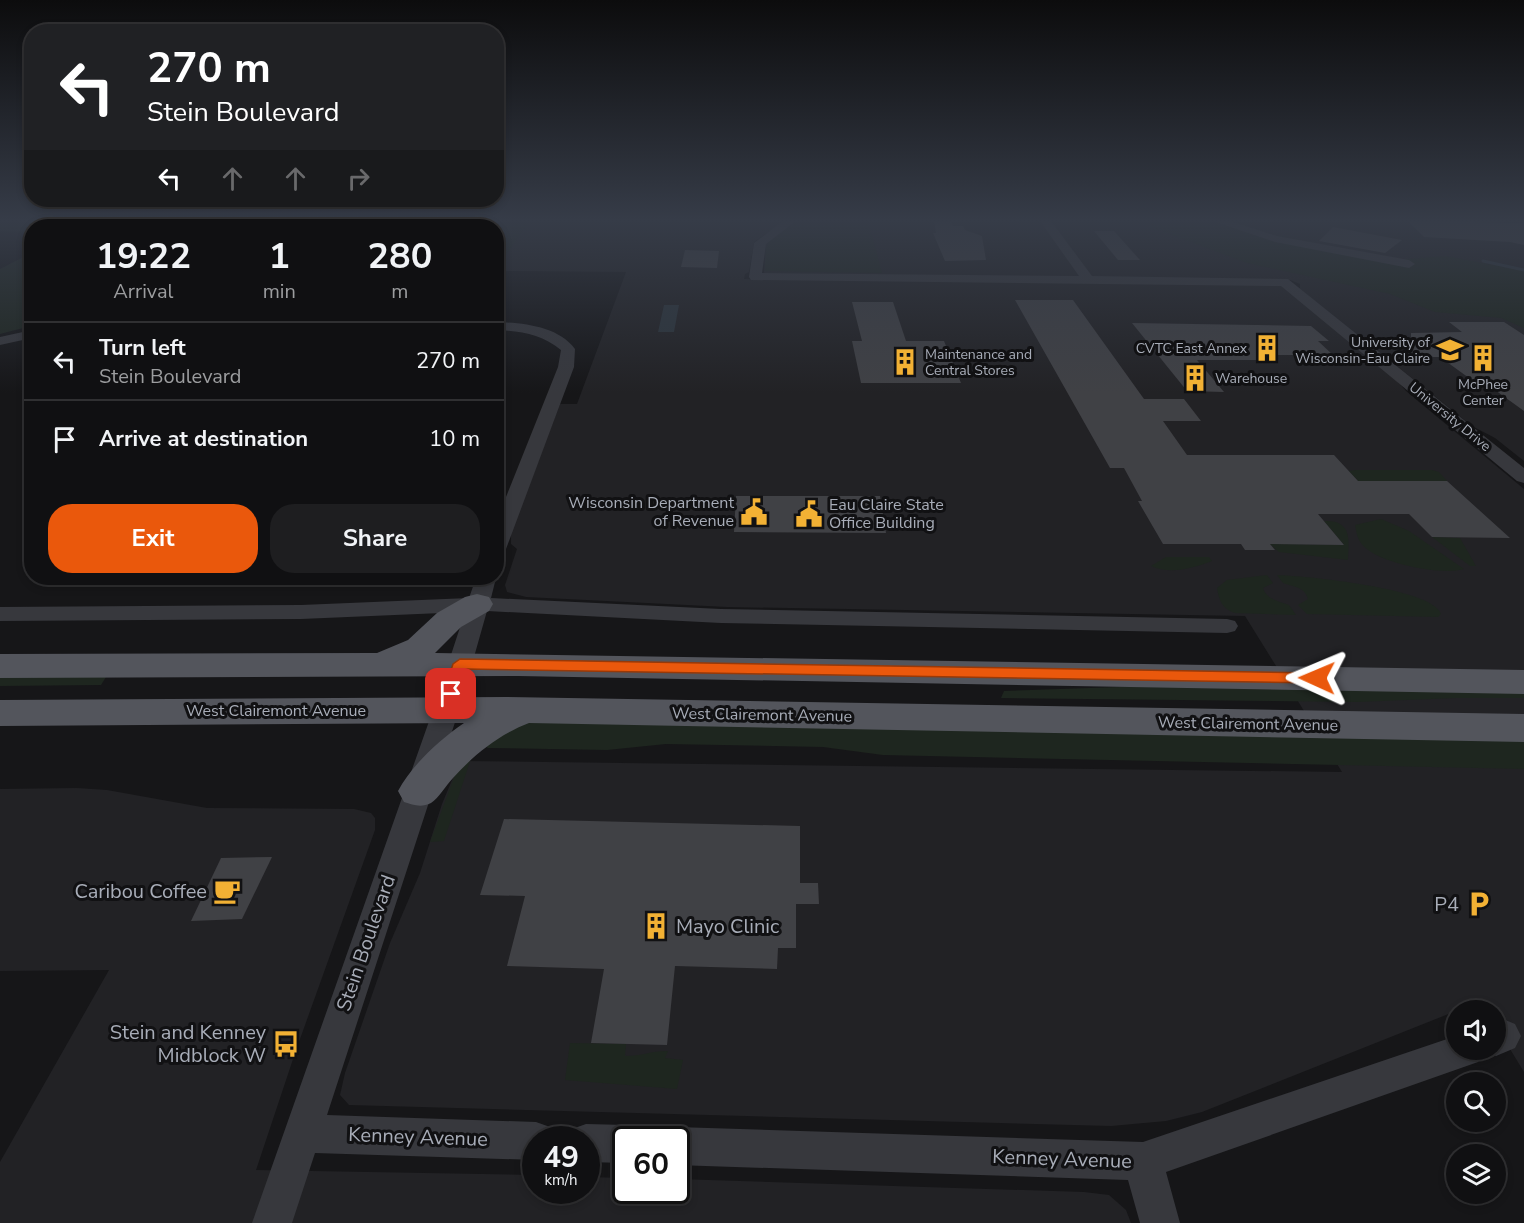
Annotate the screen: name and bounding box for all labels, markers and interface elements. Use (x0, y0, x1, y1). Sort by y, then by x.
text: 270 m (147, 40, 271, 97)
icon: left (48, 48, 126, 126)
text: Stein Boulevard (147, 94, 339, 131)
icon: left (153, 162, 186, 195)
icon: ahead (216, 162, 249, 195)
icon: ahead (279, 162, 312, 195)
icon: right (342, 162, 375, 195)
text: 19:22 (96, 232, 191, 281)
text: 1 (268, 232, 290, 281)
text: 280 (367, 232, 432, 281)
text: Arrival (113, 278, 173, 305)
text: min (263, 278, 296, 305)
text: m (391, 278, 408, 305)
text: Turn left (99, 333, 186, 363)
building icon: CVTC East Annex (1252, 333, 1282, 363)
place label: University of Wisconsin-Eau Claire (1295, 333, 1430, 368)
school or university icon: University of Wisconsin-Eau Claire (1435, 335, 1465, 365)
place label: CVTC East Annex (1136, 339, 1248, 358)
building icon: McPhee Center (1468, 343, 1498, 373)
icon: left (48, 345, 81, 378)
place label: Maintenance and Central Stores (925, 345, 1032, 380)
text: 270 m (416, 346, 480, 376)
building icon: Maintenance and Central Stores (890, 347, 920, 377)
text: Stein Boulevard (99, 363, 242, 390)
building icon: Warehouse (1180, 363, 1210, 393)
place label: Warehouse (1215, 369, 1287, 388)
place label: McPhee Center (1458, 375, 1508, 410)
street label: University Drive (1405, 378, 1495, 456)
icon: arrive (48, 423, 81, 456)
text: Arrive at destination (99, 424, 308, 454)
text: 10 m (429, 424, 480, 454)
place label: Wisconsin Department of Revenue (568, 492, 734, 532)
place label: Eau Claire State Office Building (829, 494, 944, 534)
public building icon: Wisconsin Department of Revenue (739, 497, 769, 527)
public building icon: Eau Claire State Office Building (794, 499, 824, 529)
button: Exit (48, 504, 258, 573)
button: Share (270, 504, 480, 573)
position arrow (1285, 646, 1349, 710)
pin (425, 668, 476, 719)
icon: arrive (434, 677, 467, 710)
street label: West Clairemont Avenue (186, 700, 366, 722)
street label: West Clairemont Avenue (672, 702, 852, 728)
street label: West Clairemont Avenue (1158, 711, 1338, 737)
street label: Stein Boulevard (330, 871, 402, 1015)
cafe icon: Caribou Coffee (212, 876, 242, 906)
place label: Caribou Coffee (75, 878, 207, 905)
parking icon: P4 (1464, 889, 1494, 919)
place label: P4 (1434, 891, 1459, 918)
building icon: Mayo Clinic (641, 911, 671, 941)
place label: Mayo Clinic (676, 913, 779, 940)
map controls (1446, 1000, 1506, 1204)
button: sound (1446, 1000, 1506, 1060)
place label: Stein and Kenney Midblock W (110, 1019, 267, 1069)
bus stop icon: Stein and Kenney Midblock W (271, 1029, 301, 1059)
button: search (1446, 1072, 1506, 1132)
street label: Kenney Avenue (348, 1121, 488, 1153)
speed limit sign: 60 (612, 1126, 690, 1204)
text: 49 (543, 1137, 579, 1178)
street label: Kenney Avenue (992, 1143, 1132, 1175)
button: layers (1446, 1144, 1506, 1204)
text: km/h (544, 1170, 578, 1190)

